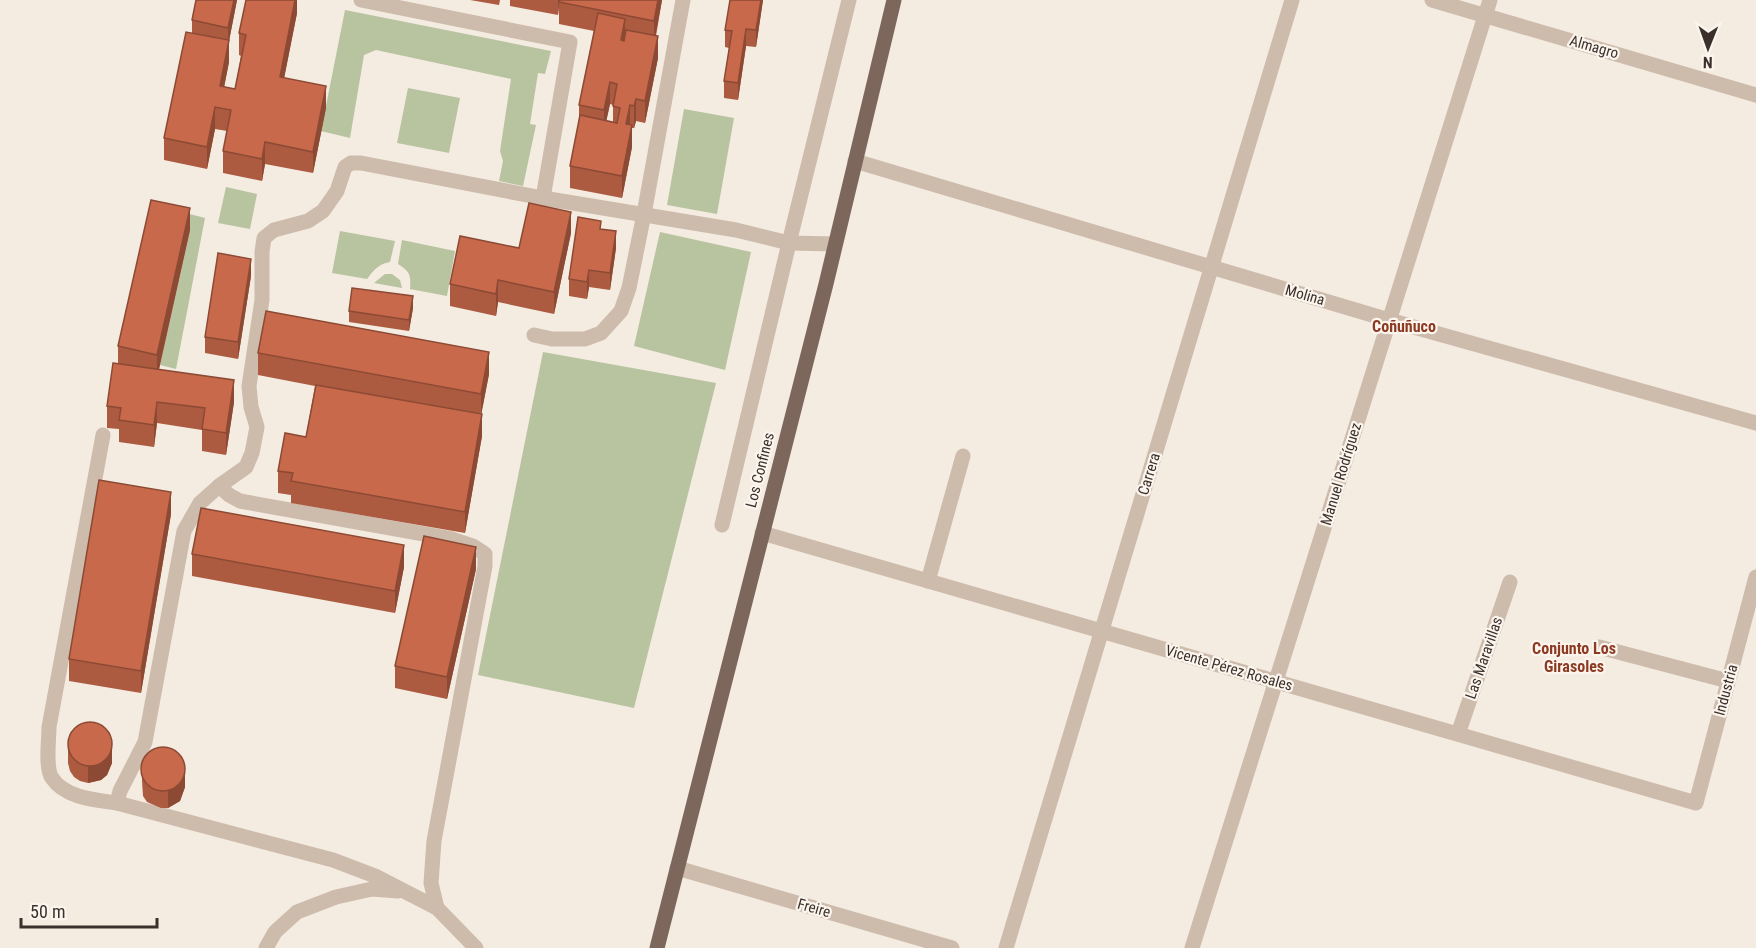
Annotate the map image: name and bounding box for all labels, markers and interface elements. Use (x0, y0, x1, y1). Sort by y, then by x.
north arrow (1678, 18, 1738, 78)
street label: Almagro (1568, 31, 1620, 63)
text: N (1703, 53, 1713, 72)
street label: Molina (1283, 281, 1327, 309)
district label: Coñuñuco (1372, 317, 1436, 336)
street label: Manuel Rodríguez (1317, 421, 1365, 527)
street label: Los Confines (742, 430, 778, 509)
street label: Carrera (1134, 451, 1164, 497)
street label: Las Maravillas (1462, 615, 1506, 701)
district label: Conjunto Los Girasoles (1532, 639, 1616, 676)
street label: Vicente Pérez Rosales (1163, 641, 1295, 695)
street label: Industria (1711, 662, 1741, 718)
scale bar (21, 891, 158, 929)
street label: Freire (795, 895, 833, 921)
text: 50 m (30, 901, 65, 922)

